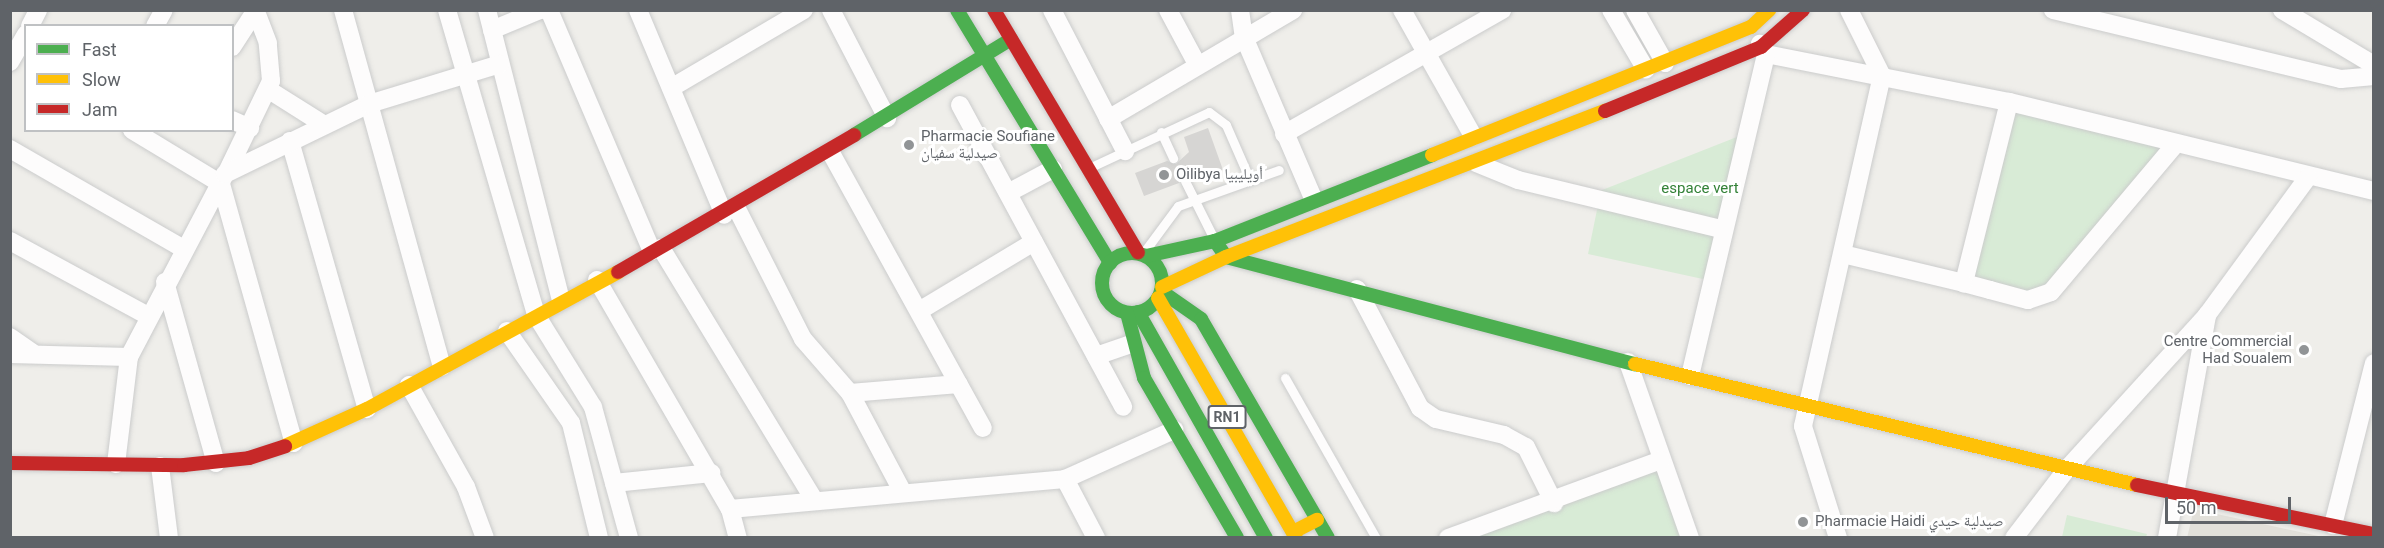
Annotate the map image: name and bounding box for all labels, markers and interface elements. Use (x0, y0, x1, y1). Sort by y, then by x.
legend (24, 24, 234, 132)
text: Fast (82, 39, 117, 60)
text: Slow (82, 69, 121, 90)
text: Jam (82, 99, 118, 120)
place label: Pharmacie Soufiane صيدلية سفيان (921, 127, 1055, 162)
marker: Pharmacie Soufiane صيدلية سفيان (902, 138, 916, 152)
place label: Oilibya أويليبيا (1176, 166, 1263, 184)
marker: Oilibya أويليبيا (1157, 168, 1171, 182)
park label: espace vert (1661, 180, 1739, 198)
place label: Centre Commercial Had Soualem (2164, 332, 2292, 367)
marker: Centre Commercial Had Soualem (2297, 343, 2311, 357)
road number: RN1 (1208, 406, 1246, 428)
scale bar (2168, 485, 2294, 523)
text: 50 m (2176, 497, 2216, 518)
place label: Pharmacie Haidi صيدلية حيدي (1815, 513, 2003, 531)
marker: Pharmacie Haidi صيدلية حيدي (1796, 515, 1810, 529)

